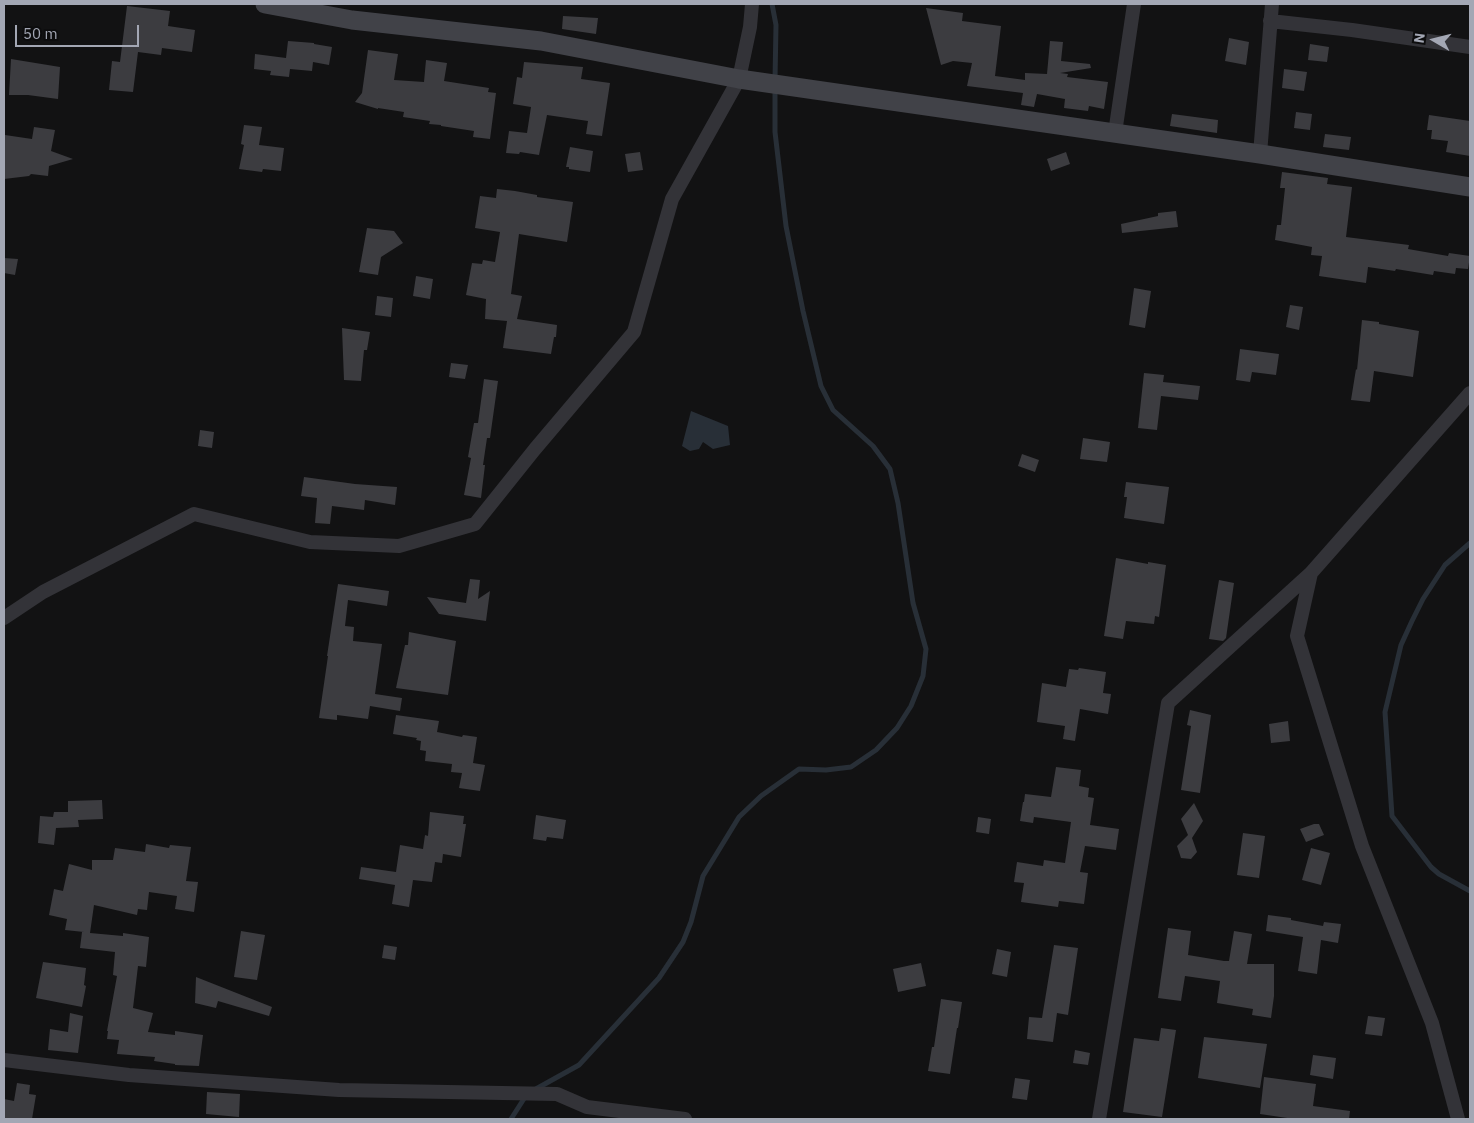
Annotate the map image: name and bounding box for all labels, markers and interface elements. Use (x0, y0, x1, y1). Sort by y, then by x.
scale bar (18, 15, 141, 47)
north arrow (1409, 15, 1459, 65)
text: 50 m (23, 24, 58, 43)
text: N (1410, 32, 1429, 44)

